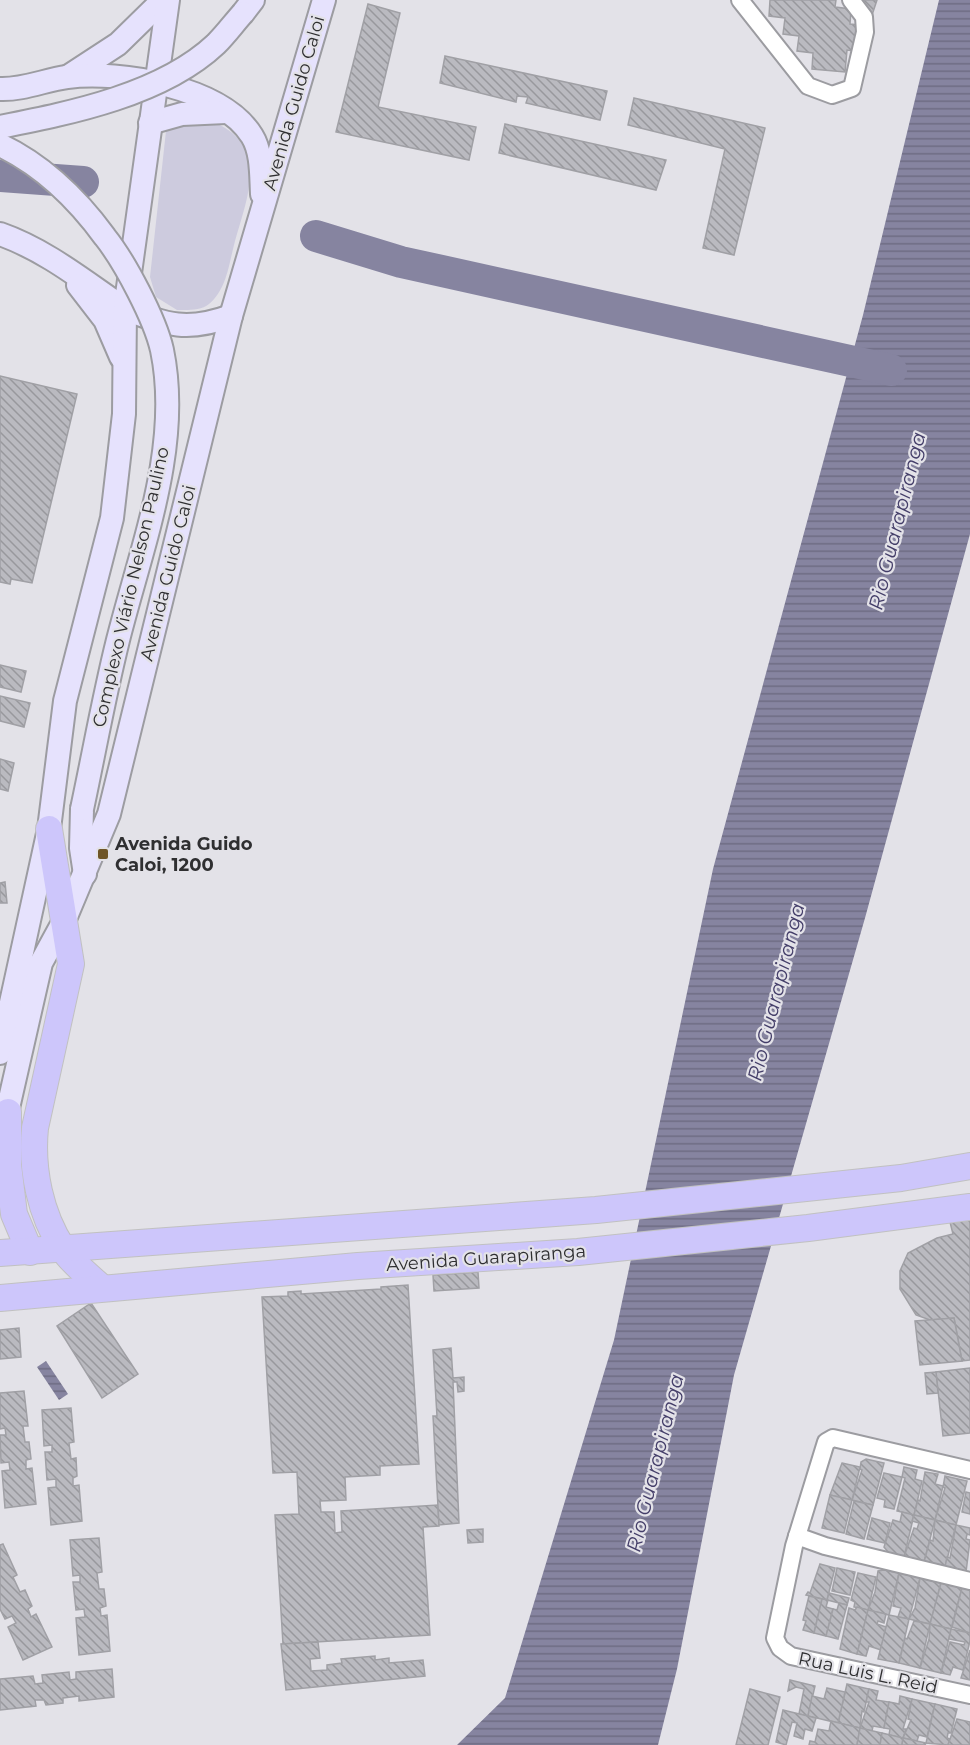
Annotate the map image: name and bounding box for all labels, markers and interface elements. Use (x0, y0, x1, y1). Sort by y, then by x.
street label: Avenida Guido Caloi (259, 13, 329, 193)
water label: Rio Guarapiranga (863, 430, 931, 612)
street label: Complexo Viário Nelson Paulino (88, 445, 174, 729)
street label: Avenida Guido Caloi (135, 483, 201, 663)
place label: Avenida Guido Caloi, 1200 (114, 833, 253, 876)
marker: Avenida Guido Caloi, 1200 (96, 847, 110, 861)
water label: Rio Guarapiranga (742, 901, 810, 1083)
street label: Avenida Guarapiranga (385, 1240, 587, 1276)
water label: Rio Guarapiranga (621, 1372, 689, 1554)
street label: Rua Luis L. Reid (796, 1647, 940, 1699)

